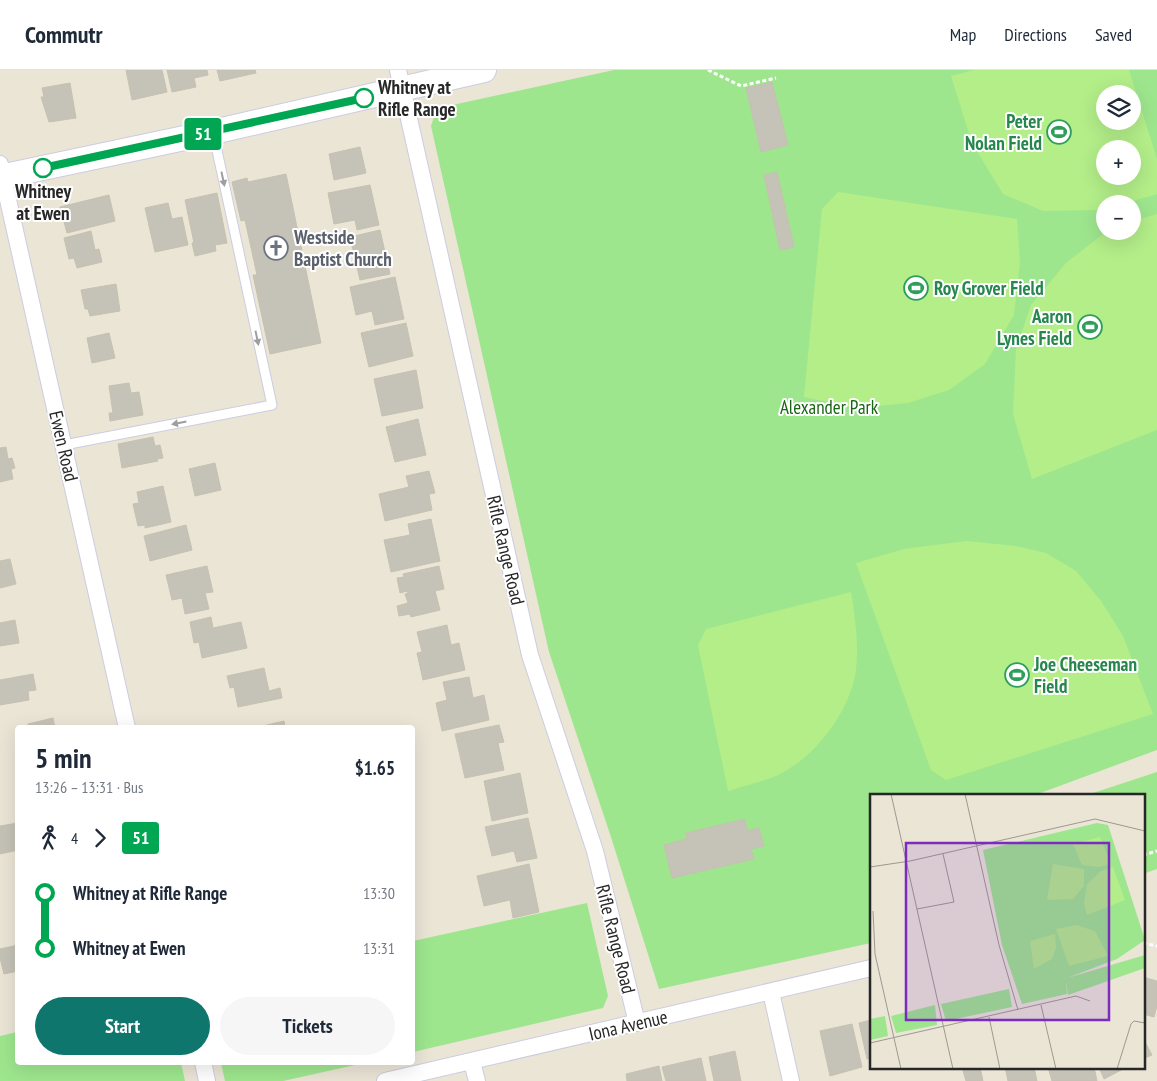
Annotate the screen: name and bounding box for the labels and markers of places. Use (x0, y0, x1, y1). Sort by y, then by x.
place label: Whitney at Rifle Range (377, 75, 456, 121)
marker: Whitney at Rifle Range (354, 88, 374, 108)
place label: Peter Nolan Field (965, 109, 1042, 155)
sports icon: Peter Nolan Field (1046, 119, 1072, 145)
marker: Whitney at Ewen (33, 158, 53, 178)
place label: Whitney at Ewen (14, 179, 71, 225)
place label: Westside Baptist Church (293, 225, 392, 271)
church icon: Westside Baptist Church (263, 235, 289, 261)
sports icon: Roy Grover Field (903, 275, 929, 301)
place label: Roy Grover Field (934, 276, 1044, 300)
place label: Aaron Lynes Field (997, 304, 1072, 350)
sports icon: Aaron Lynes Field (1077, 314, 1103, 340)
place label: Joe Cheeseman Field (1033, 652, 1137, 698)
sports icon: Joe Cheeseman Field (1004, 662, 1030, 688)

